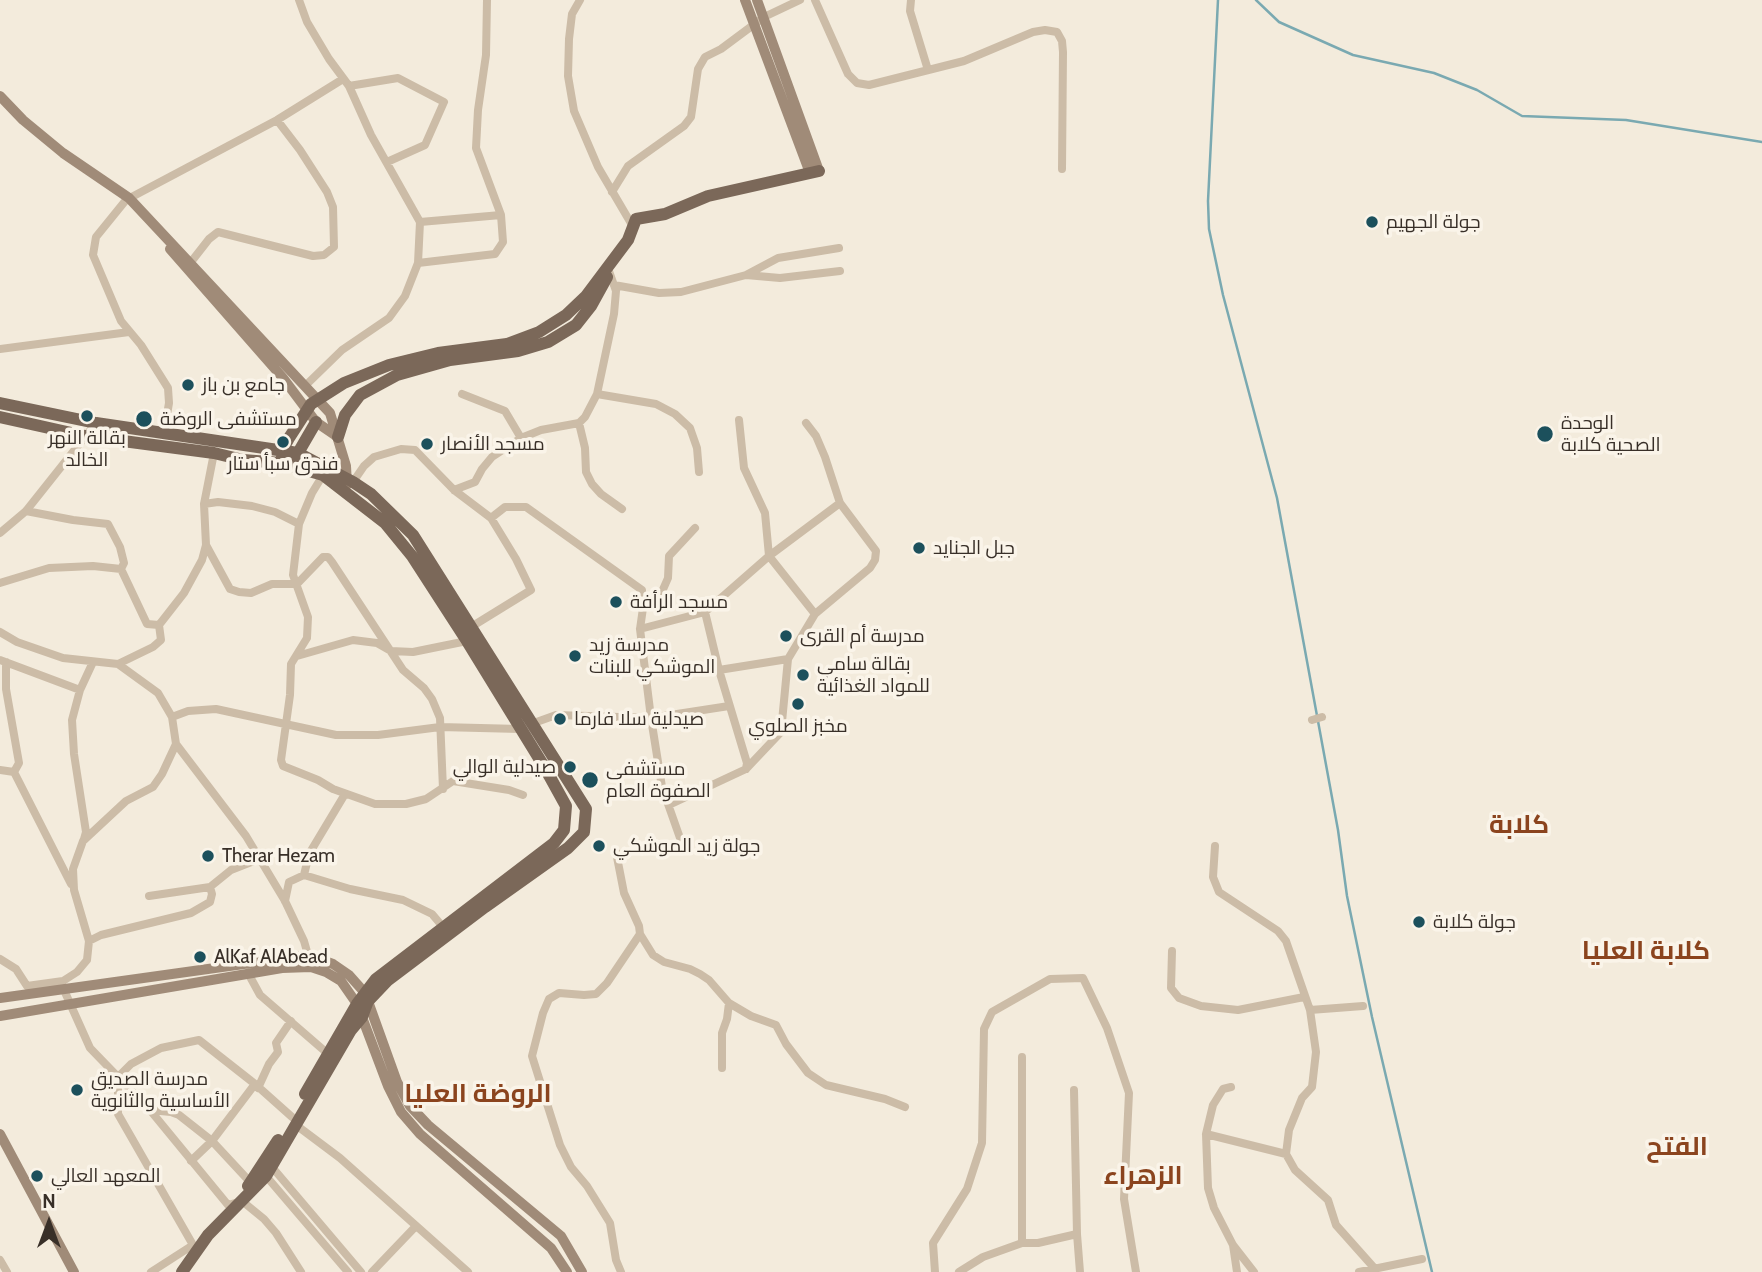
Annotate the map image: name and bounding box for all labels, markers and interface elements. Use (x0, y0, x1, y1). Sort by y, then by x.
place label: جولة الجهيم (1386, 211, 1480, 233)
marker: جولة الجهيم (1364, 214, 1380, 230)
place label: جامع بن باز (202, 374, 285, 396)
marker: جامع بن باز (180, 377, 196, 393)
marker: بقالة النهر الخالد (79, 408, 95, 424)
place label: مستشفى الروضة (160, 408, 297, 430)
marker: مستشفى الروضة (134, 409, 154, 429)
place label: الوحدة الصحية كلابة (1561, 412, 1661, 456)
marker: الوحدة الصحية كلابة (1535, 424, 1555, 444)
place label: بقالة النهر الخالد (48, 427, 126, 471)
place label: مسجد الأنصار (441, 433, 545, 455)
marker: فندق سبأ ستار (275, 434, 291, 450)
marker: مسجد الأنصار (419, 436, 435, 452)
place label: فندق سبأ ستار (227, 453, 339, 475)
place label: جبل الجنايد (933, 537, 1015, 559)
marker: جبل الجنايد (911, 540, 927, 556)
place label: مسجد الرأفة (630, 591, 728, 613)
marker: مسجد الرأفة (608, 594, 624, 610)
place label: مدرسة أم القرى (800, 625, 925, 647)
marker: مدرسة أم القرى (778, 628, 794, 644)
place label: مدرسة زيد الموشكي للبنات (589, 634, 715, 678)
marker: مدرسة زيد الموشكي للبنات (567, 648, 583, 664)
place label: بقالة سامي للمواد الغذائية (817, 653, 930, 697)
marker: بقالة سامي للمواد الغذائية (795, 667, 811, 683)
marker: مخبز الصلوي (790, 696, 806, 712)
place label: صيدلية سلا فارما (574, 708, 704, 730)
marker: صيدلية سلا فارما (552, 711, 568, 727)
place label: مخبز الصلوي (748, 715, 848, 737)
place label: صيدلية الوالي (453, 756, 556, 778)
place label: مستشفى الصفوة العام (606, 758, 711, 802)
marker: صيدلية الوالي (562, 759, 578, 775)
marker: مستشفى الصفوة العام (580, 770, 600, 790)
district label: كلابة (1489, 809, 1549, 841)
place label: جولة زيد الموشكي (613, 835, 760, 857)
marker: جولة زيد الموشكي (591, 838, 607, 854)
place label: Therar Hezam (222, 845, 335, 867)
marker: Therar Hezam (200, 848, 216, 864)
place label: جولة كلابة (1433, 911, 1516, 933)
marker: جولة كلابة (1411, 914, 1427, 930)
district label: كلابة العليا (1582, 935, 1710, 967)
place label: AlKaf AlAbead (214, 946, 328, 968)
marker: AlKaf AlAbead (192, 949, 208, 965)
place label: مدرسة الصديق الأساسية والثانوية (91, 1068, 230, 1112)
district label: الروضة العليا (404, 1078, 552, 1110)
marker: مدرسة الصديق الأساسية والثانوية (69, 1082, 85, 1098)
district label: الفتح (1646, 1131, 1708, 1163)
district label: الزهراء (1103, 1160, 1183, 1192)
place label: المعهد العالي (51, 1165, 161, 1187)
marker: المعهد العالي (29, 1168, 45, 1184)
north arrow (14, 1188, 84, 1258)
text: N (42, 1190, 56, 1213)

